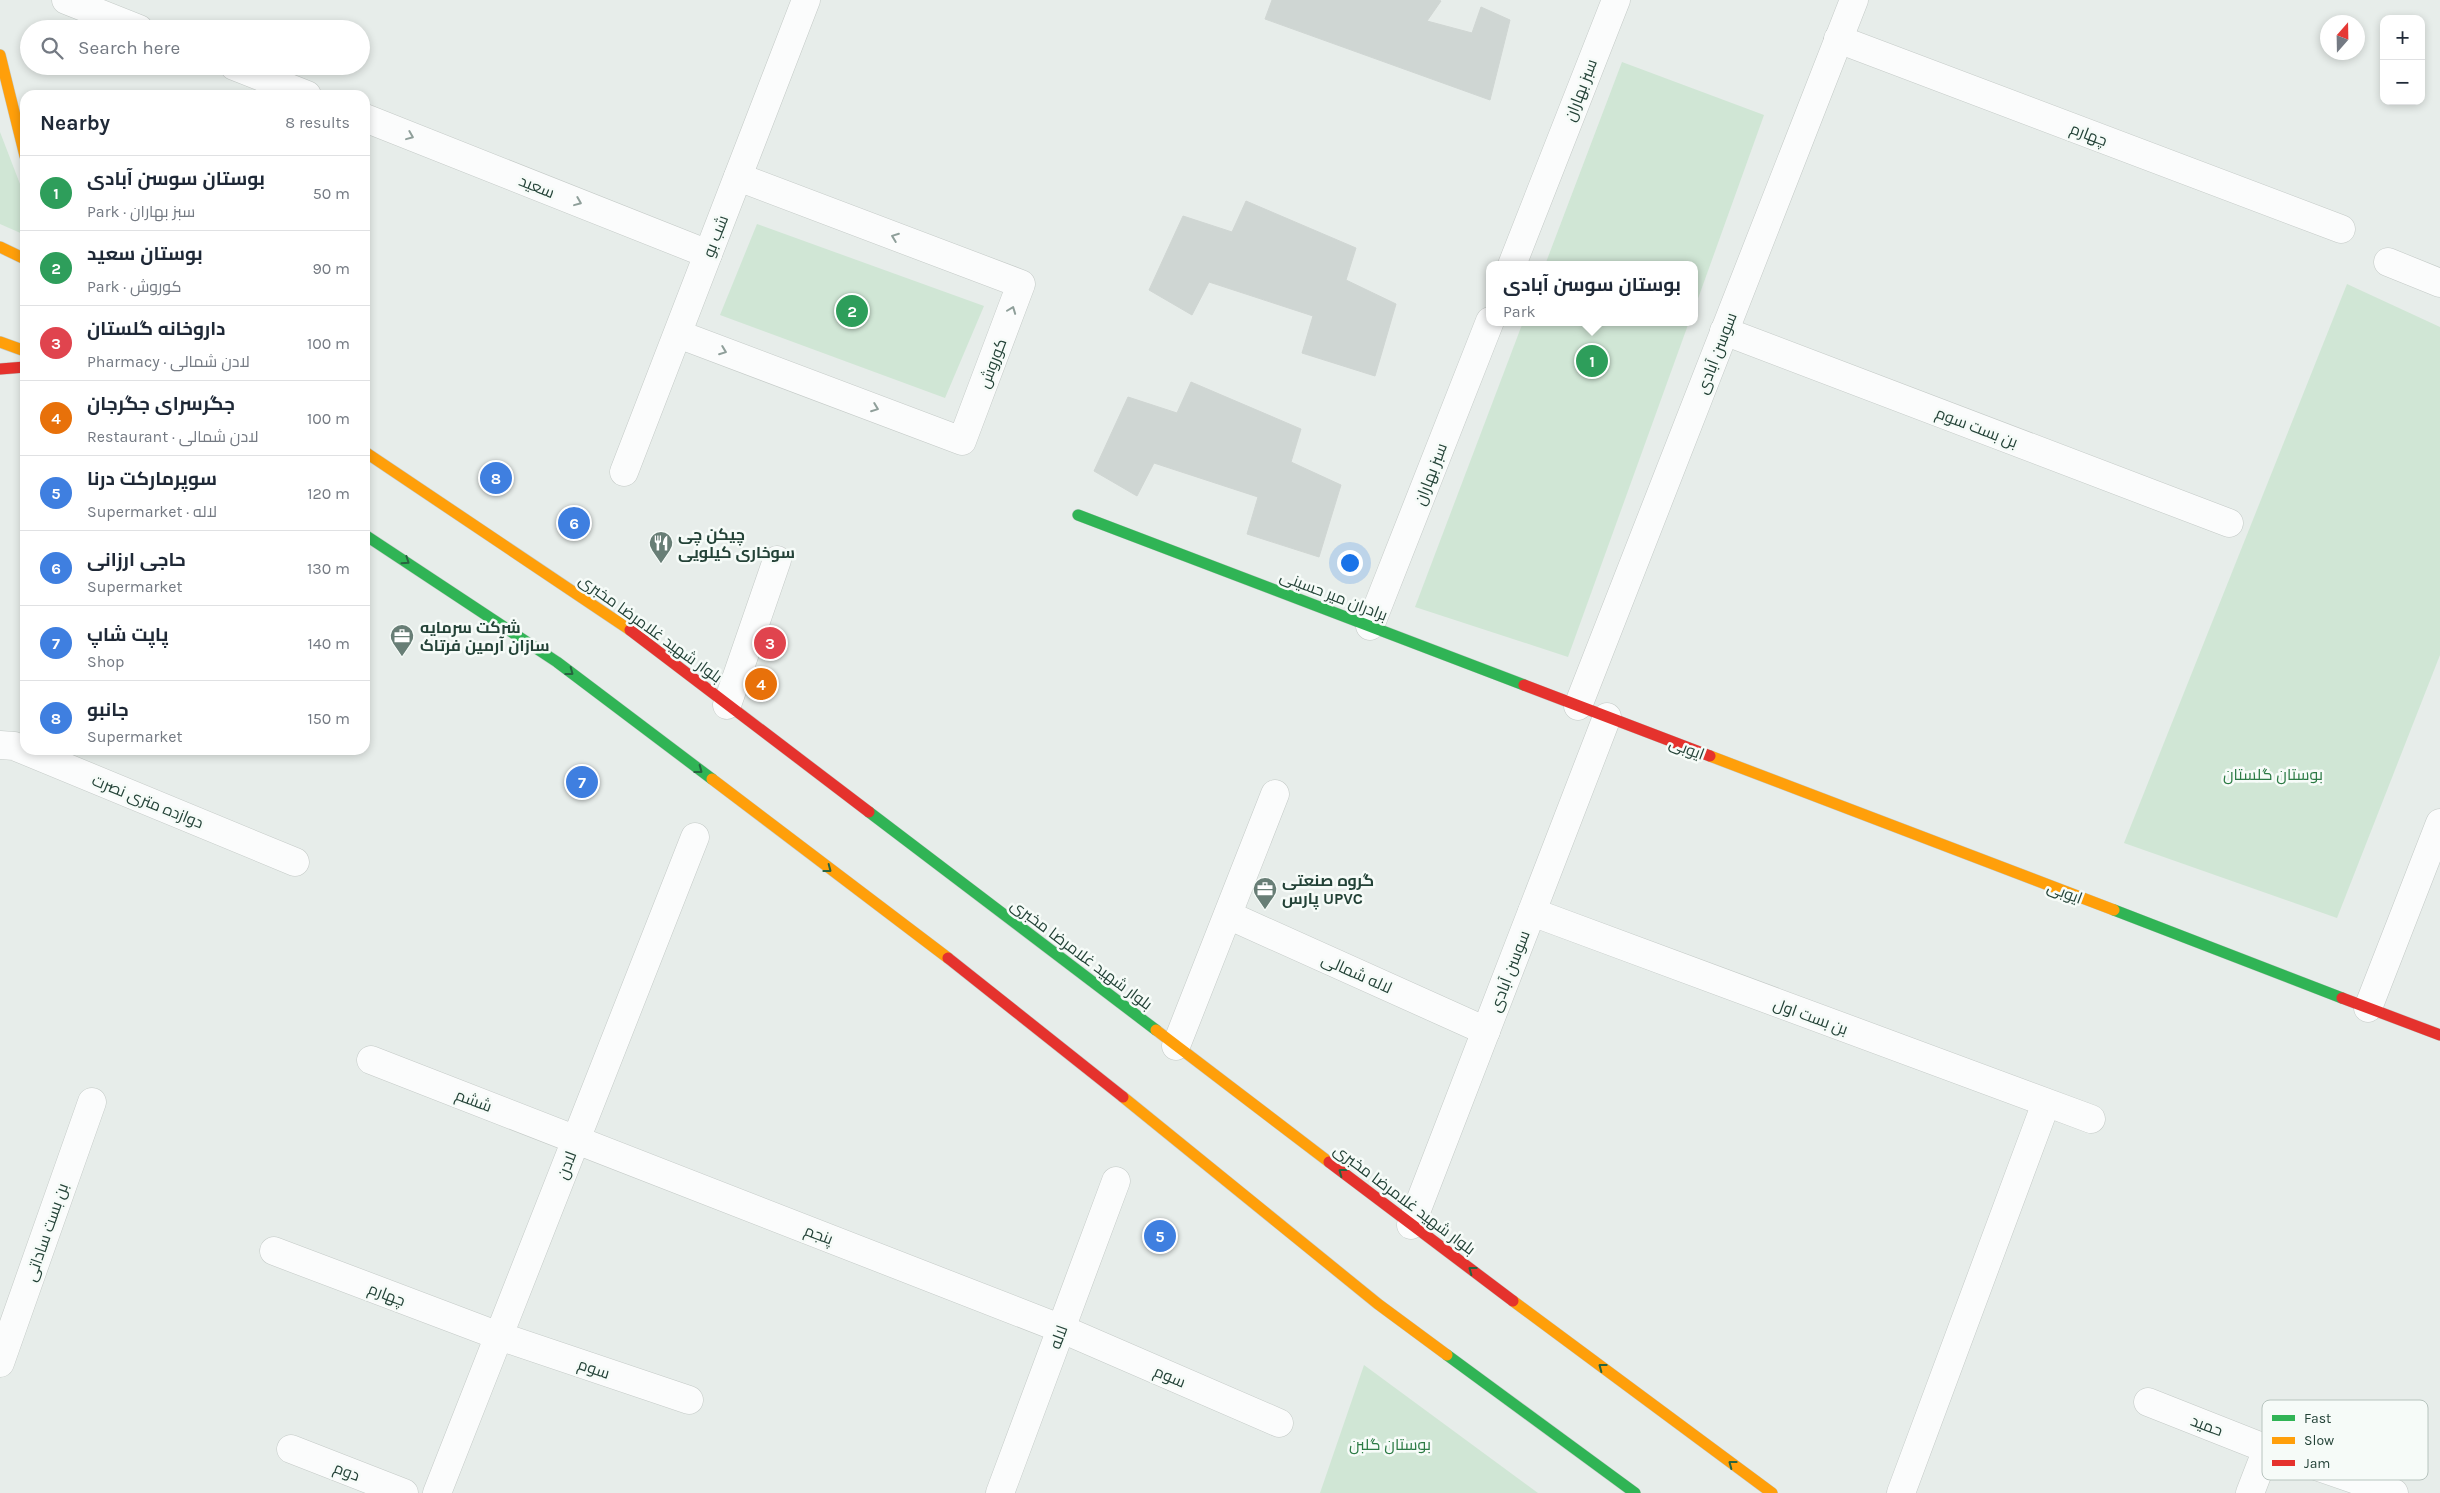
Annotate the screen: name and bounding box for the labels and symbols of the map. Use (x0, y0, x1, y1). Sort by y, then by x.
north arrow (2320, 15, 2365, 60)
street label: سبز بهاران (1560, 56, 1602, 124)
street label: چهارم (2067, 119, 2110, 152)
one-way arrow (405, 130, 414, 140)
street label: سعید (516, 171, 557, 202)
one-way arrow (573, 196, 582, 206)
street label: شب بو (699, 212, 732, 260)
one-way arrow (891, 232, 900, 243)
pin: 2 (836, 292, 868, 330)
one-way arrow (1006, 306, 1016, 315)
street label: سوسن آبادی (1692, 310, 1742, 397)
street label: کوروش (974, 336, 1012, 391)
pin: 1 (1576, 342, 1608, 380)
one-way arrow (719, 345, 727, 355)
one-way arrow (871, 402, 879, 412)
street label: بن بست سوم (1932, 403, 2021, 454)
street label: سبز بهاران (1410, 440, 1452, 508)
pin: 8 (480, 459, 512, 497)
pin: 6 (558, 504, 590, 542)
place label: چیکن چی سوخاری کیلویی (678, 525, 795, 562)
restaurant icon: چیکن چی سوخاری کیلویی (648, 530, 674, 564)
your location (1337, 550, 1363, 576)
one-way arrow (400, 555, 410, 564)
street label: برادران میر حسینی (1277, 566, 1390, 626)
street label: بلوار شهید غلامرضا مخبری (575, 570, 726, 688)
place label: شرکت سرمایه سازان آرمین فرتاک (420, 618, 550, 655)
office icon: شرکت سرمایه سازان آرمین فرتاک (389, 623, 415, 657)
pin: 3 (754, 624, 786, 662)
pin: 4 (745, 665, 777, 703)
one-way arrow (564, 666, 574, 675)
street label: ایوبی (1666, 733, 1707, 765)
pin: 7 (566, 763, 598, 801)
one-way arrow (693, 764, 703, 773)
park label: بوستان گلستان (2223, 765, 2323, 785)
street label: دوازده متری نصرت (89, 770, 206, 833)
one-way arrow (822, 863, 831, 871)
place label: گروه صنعتی پارس UPVC (1282, 871, 1374, 910)
office icon: گروه صنعتی پارس UPVC (1252, 876, 1278, 910)
street label: ایوبی (2044, 877, 2085, 909)
street label: بلوار شهید غلامرضا مخبری (1007, 895, 1156, 1015)
street label: سوسن آبادی (1485, 928, 1535, 1015)
street label: لاله شمالی (1318, 950, 1395, 998)
street label: بن بست اول (1771, 994, 1851, 1040)
street label: ششم (452, 1085, 495, 1118)
street label: بلوار شهید غلامرضا مخبری (1330, 1140, 1479, 1260)
street label: لادن (552, 1148, 581, 1182)
one-way arrow (1338, 1169, 1348, 1178)
street label: بن بست ساداتی (21, 1181, 73, 1284)
pin: 5 (1144, 1217, 1176, 1255)
street label: پنجم (801, 1220, 837, 1251)
one-way arrow (1468, 1267, 1478, 1276)
street label: چهارم (365, 1279, 408, 1312)
street label: لاله (1045, 1323, 1071, 1352)
street label: سوم (575, 1354, 612, 1385)
street label: سوم (1150, 1361, 1188, 1393)
one-way arrow (1598, 1364, 1608, 1373)
legend (2262, 1400, 2428, 1480)
text: Fast (2304, 1410, 2331, 1427)
street label: حمید (2188, 1411, 2226, 1440)
text: Slow (2304, 1432, 2334, 1449)
park label: بوستان گلبن (1349, 1435, 1431, 1455)
text: Jam (2304, 1455, 2330, 1472)
street label: دوم (330, 1458, 363, 1487)
one-way arrow (1728, 1461, 1738, 1470)

